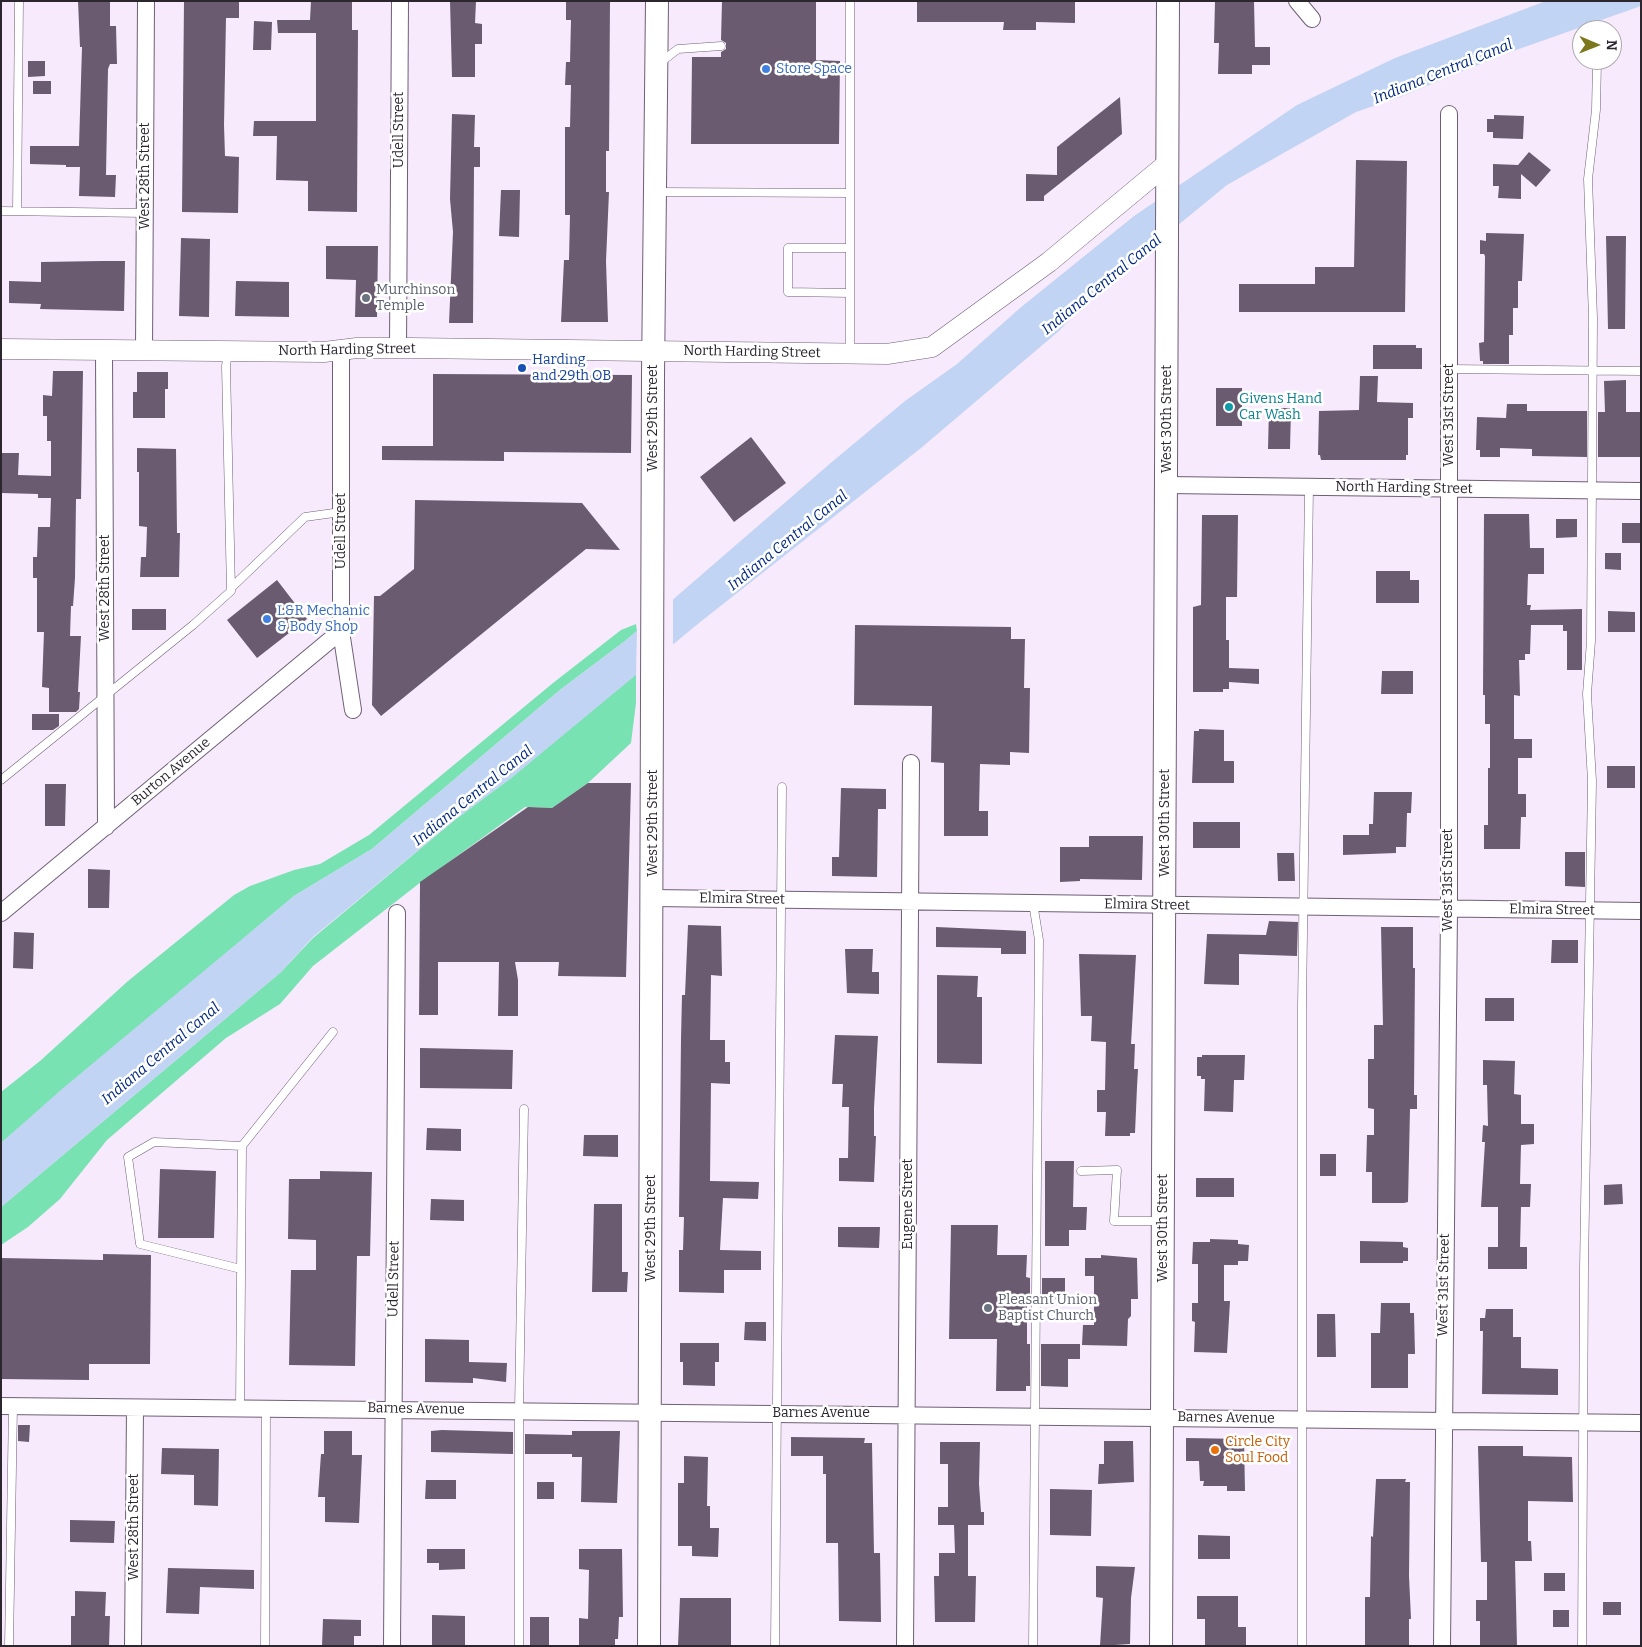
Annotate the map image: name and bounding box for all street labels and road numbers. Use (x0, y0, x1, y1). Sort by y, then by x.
street label: Udell Street (391, 92, 407, 168)
street label: West 28th Street (137, 122, 153, 230)
street label: North Harding Street (278, 340, 416, 360)
street label: North Harding Street (683, 342, 821, 362)
street label: West 31st Street (1441, 363, 1457, 467)
street label: West 29th Street (645, 364, 661, 472)
street label: West 30th Street (1159, 365, 1175, 473)
street label: North Harding Street (1335, 478, 1473, 498)
street label: Udell Street (333, 493, 349, 569)
street label: West 28th Street (97, 534, 113, 642)
street label: Burton Avenue (128, 734, 214, 810)
street label: West 29th Street (645, 769, 661, 877)
street label: West 30th Street (1157, 769, 1173, 877)
street label: West 31st Street (1440, 828, 1456, 932)
street label: Elmira Street (699, 890, 785, 908)
street label: Elmira Street (1104, 896, 1190, 914)
street label: Elmira Street (1509, 901, 1595, 919)
street label: Eugene Street (900, 1158, 916, 1250)
street label: West 29th Street (643, 1174, 659, 1282)
street label: West 30th Street (1155, 1174, 1171, 1282)
street label: West 31st Street (1435, 1233, 1453, 1337)
street label: Udell Street (385, 1241, 403, 1317)
street label: Barnes Avenue (367, 1400, 465, 1418)
street label: Barnes Avenue (772, 1405, 870, 1421)
street label: Barnes Avenue (1177, 1409, 1275, 1427)
street label: West 28th Street (126, 1473, 142, 1581)

